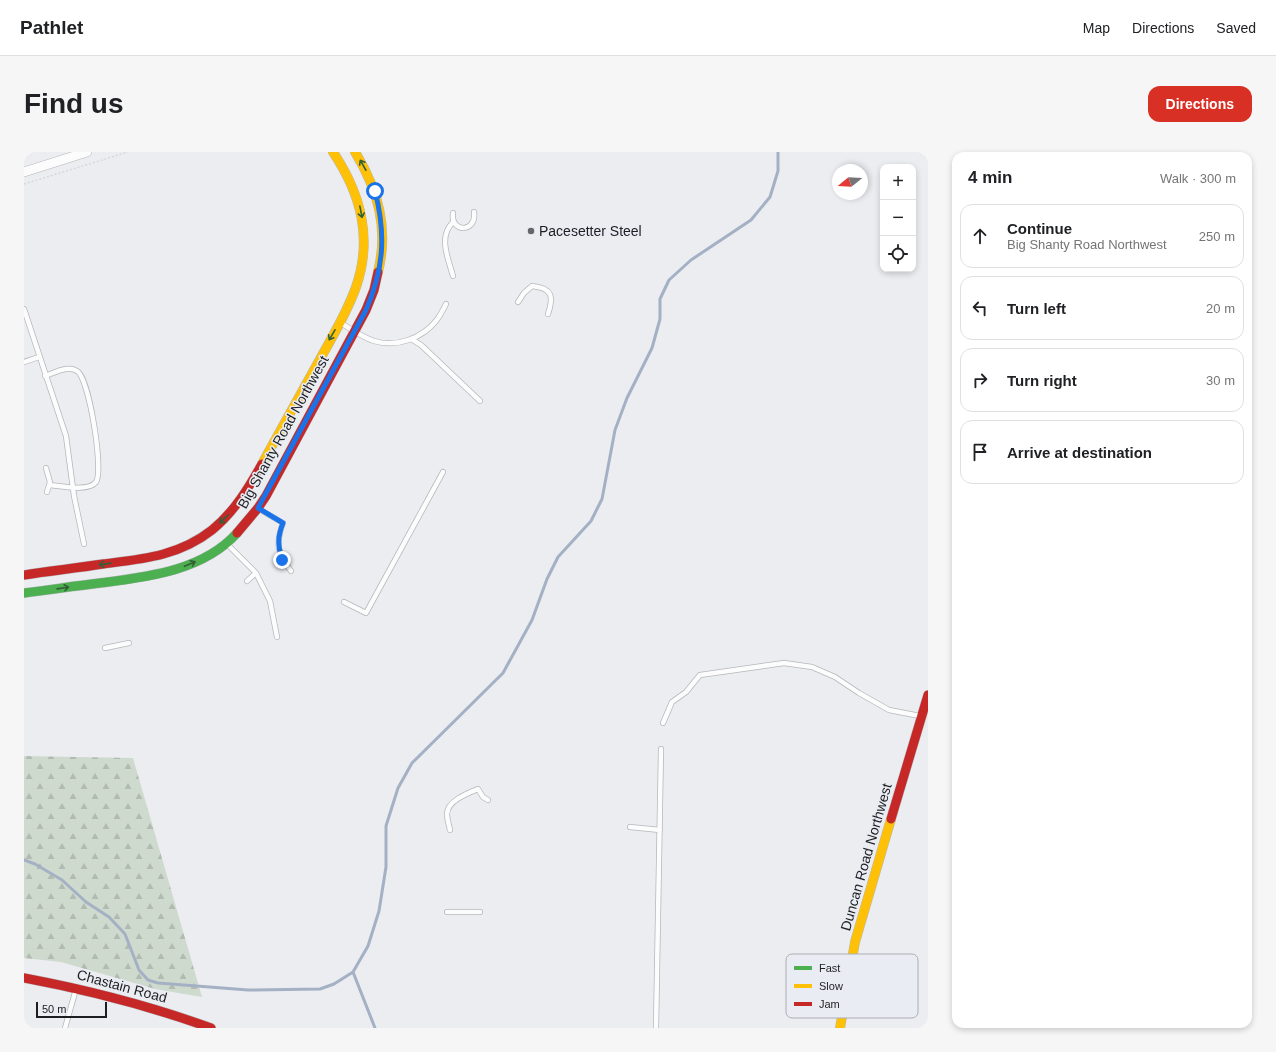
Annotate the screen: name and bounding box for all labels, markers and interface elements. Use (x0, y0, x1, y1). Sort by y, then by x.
text: Pathlet (20, 17, 83, 38)
text: Map (1083, 20, 1110, 36)
text: Directions (1132, 20, 1194, 36)
text: Saved (1216, 20, 1256, 36)
button: Directions (1148, 86, 1252, 122)
text: Find us (24, 88, 124, 119)
one-way arrow (359, 159, 367, 171)
north arrow (832, 164, 868, 200)
map controls (880, 164, 916, 272)
button: + (880, 164, 916, 200)
text: 4 min (968, 168, 1012, 187)
text: Walk · 300 m (1160, 171, 1236, 186)
route start (366, 182, 384, 200)
button: − (880, 200, 916, 236)
one-way arrow (358, 205, 366, 218)
text: Continue (1007, 220, 1072, 237)
place label: Pacesetter Steel (539, 223, 642, 239)
icon: ahead (969, 225, 991, 247)
marker: Pacesetter Steel (526, 226, 536, 236)
text: 250 m (1199, 229, 1235, 244)
button: locate (880, 236, 916, 272)
text: Big Shanty Road Northwest (1007, 237, 1167, 252)
icon: left (969, 297, 991, 319)
text: Turn left (1007, 300, 1066, 317)
text: 20 m (1206, 301, 1235, 316)
one-way arrow (328, 329, 336, 341)
street label: Big Shanty Road Northwest (234, 353, 332, 511)
icon: right (969, 369, 991, 391)
text: Turn right (1007, 372, 1077, 389)
text: 30 m (1206, 373, 1235, 388)
icon: arrive (969, 441, 991, 463)
text: Arrive at destination (1007, 444, 1152, 461)
one-way arrow (219, 514, 229, 524)
route end (273, 551, 291, 569)
one-way arrow (99, 560, 112, 568)
one-way arrow (183, 560, 195, 567)
one-way arrow (56, 584, 69, 592)
street label: Duncan Road Northwest (837, 781, 895, 933)
legend (786, 954, 918, 1018)
text: Fast (819, 962, 840, 974)
street label: Chastain Road (75, 966, 169, 1006)
text: Slow (819, 980, 843, 992)
text: Jam (819, 998, 840, 1010)
scale bar (36, 1000, 107, 1019)
text: 50 m (42, 1003, 66, 1015)

